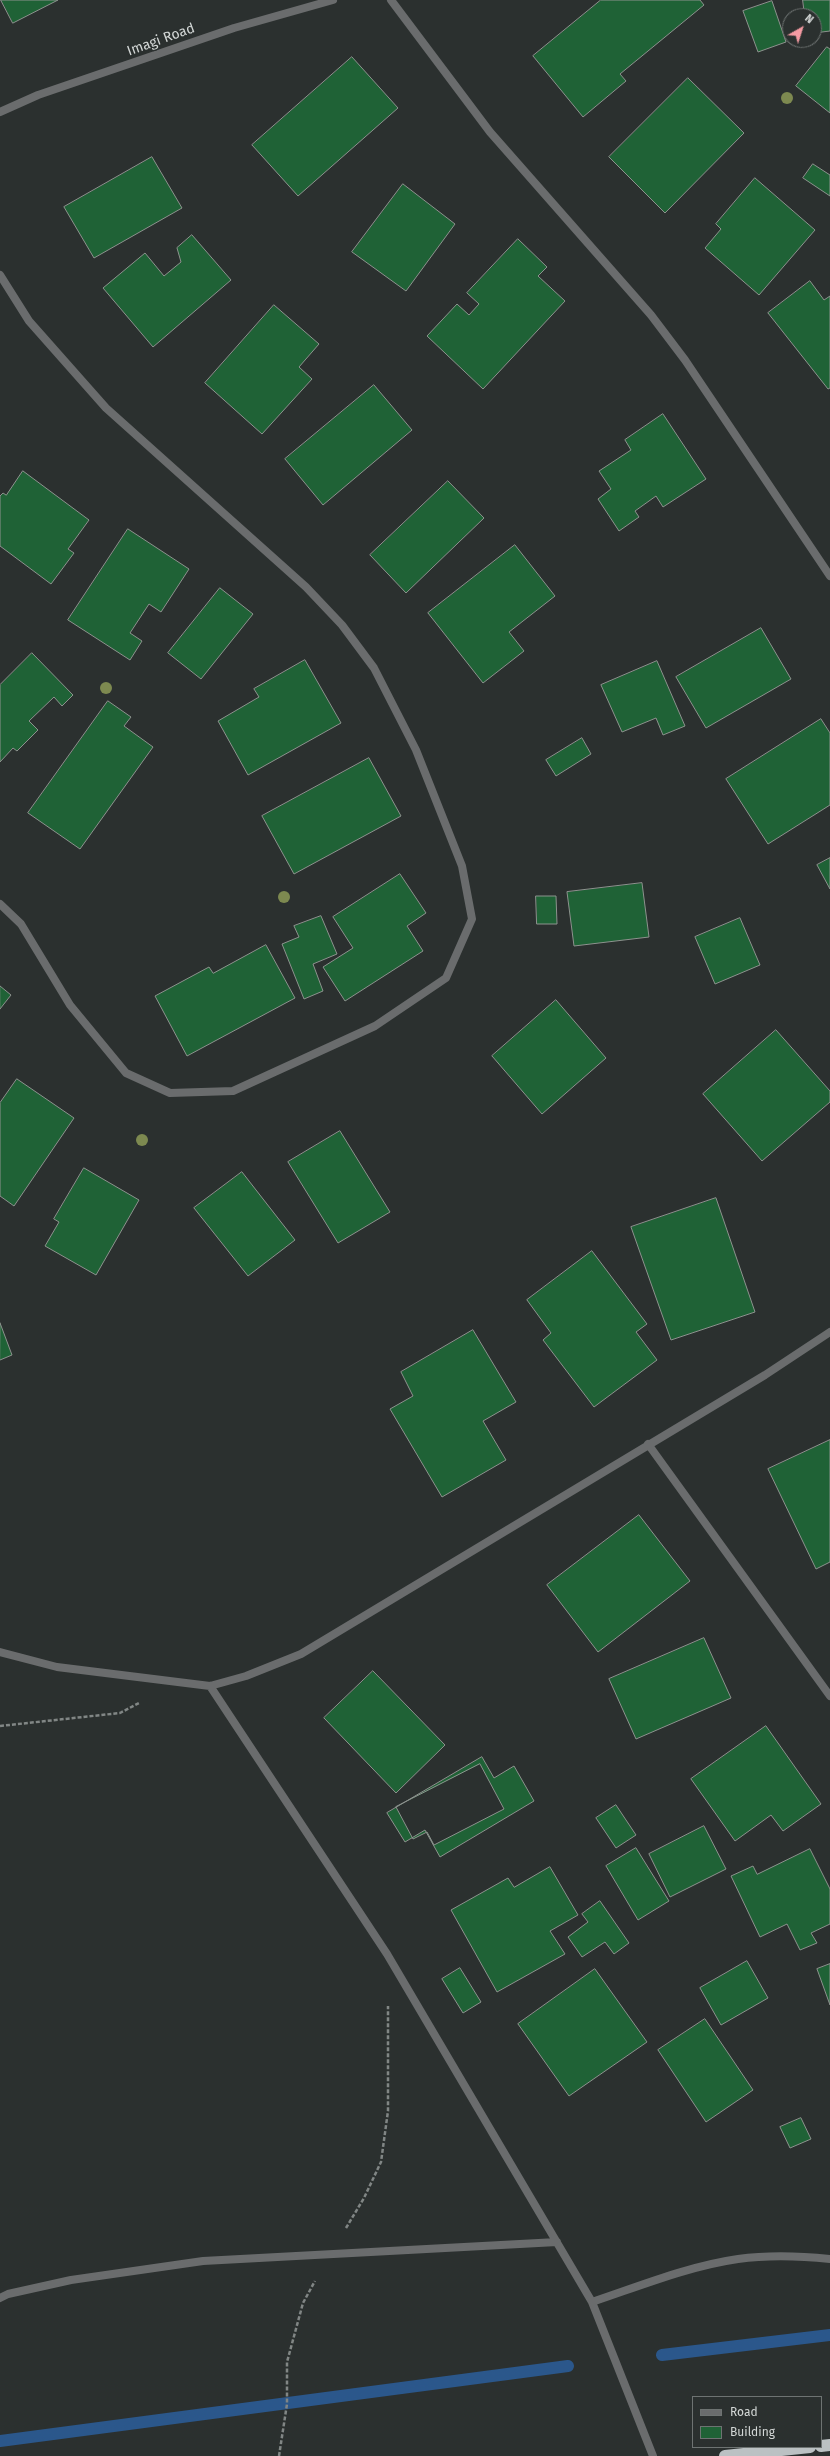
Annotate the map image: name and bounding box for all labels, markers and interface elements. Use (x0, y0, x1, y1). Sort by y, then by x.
north arrow (782, 8, 822, 48)
text: N (802, 12, 816, 26)
street label: Imagi Road (125, 20, 197, 60)
legend (692, 2396, 822, 2448)
text: Road (730, 2405, 758, 2419)
text: Building (730, 2425, 775, 2439)

